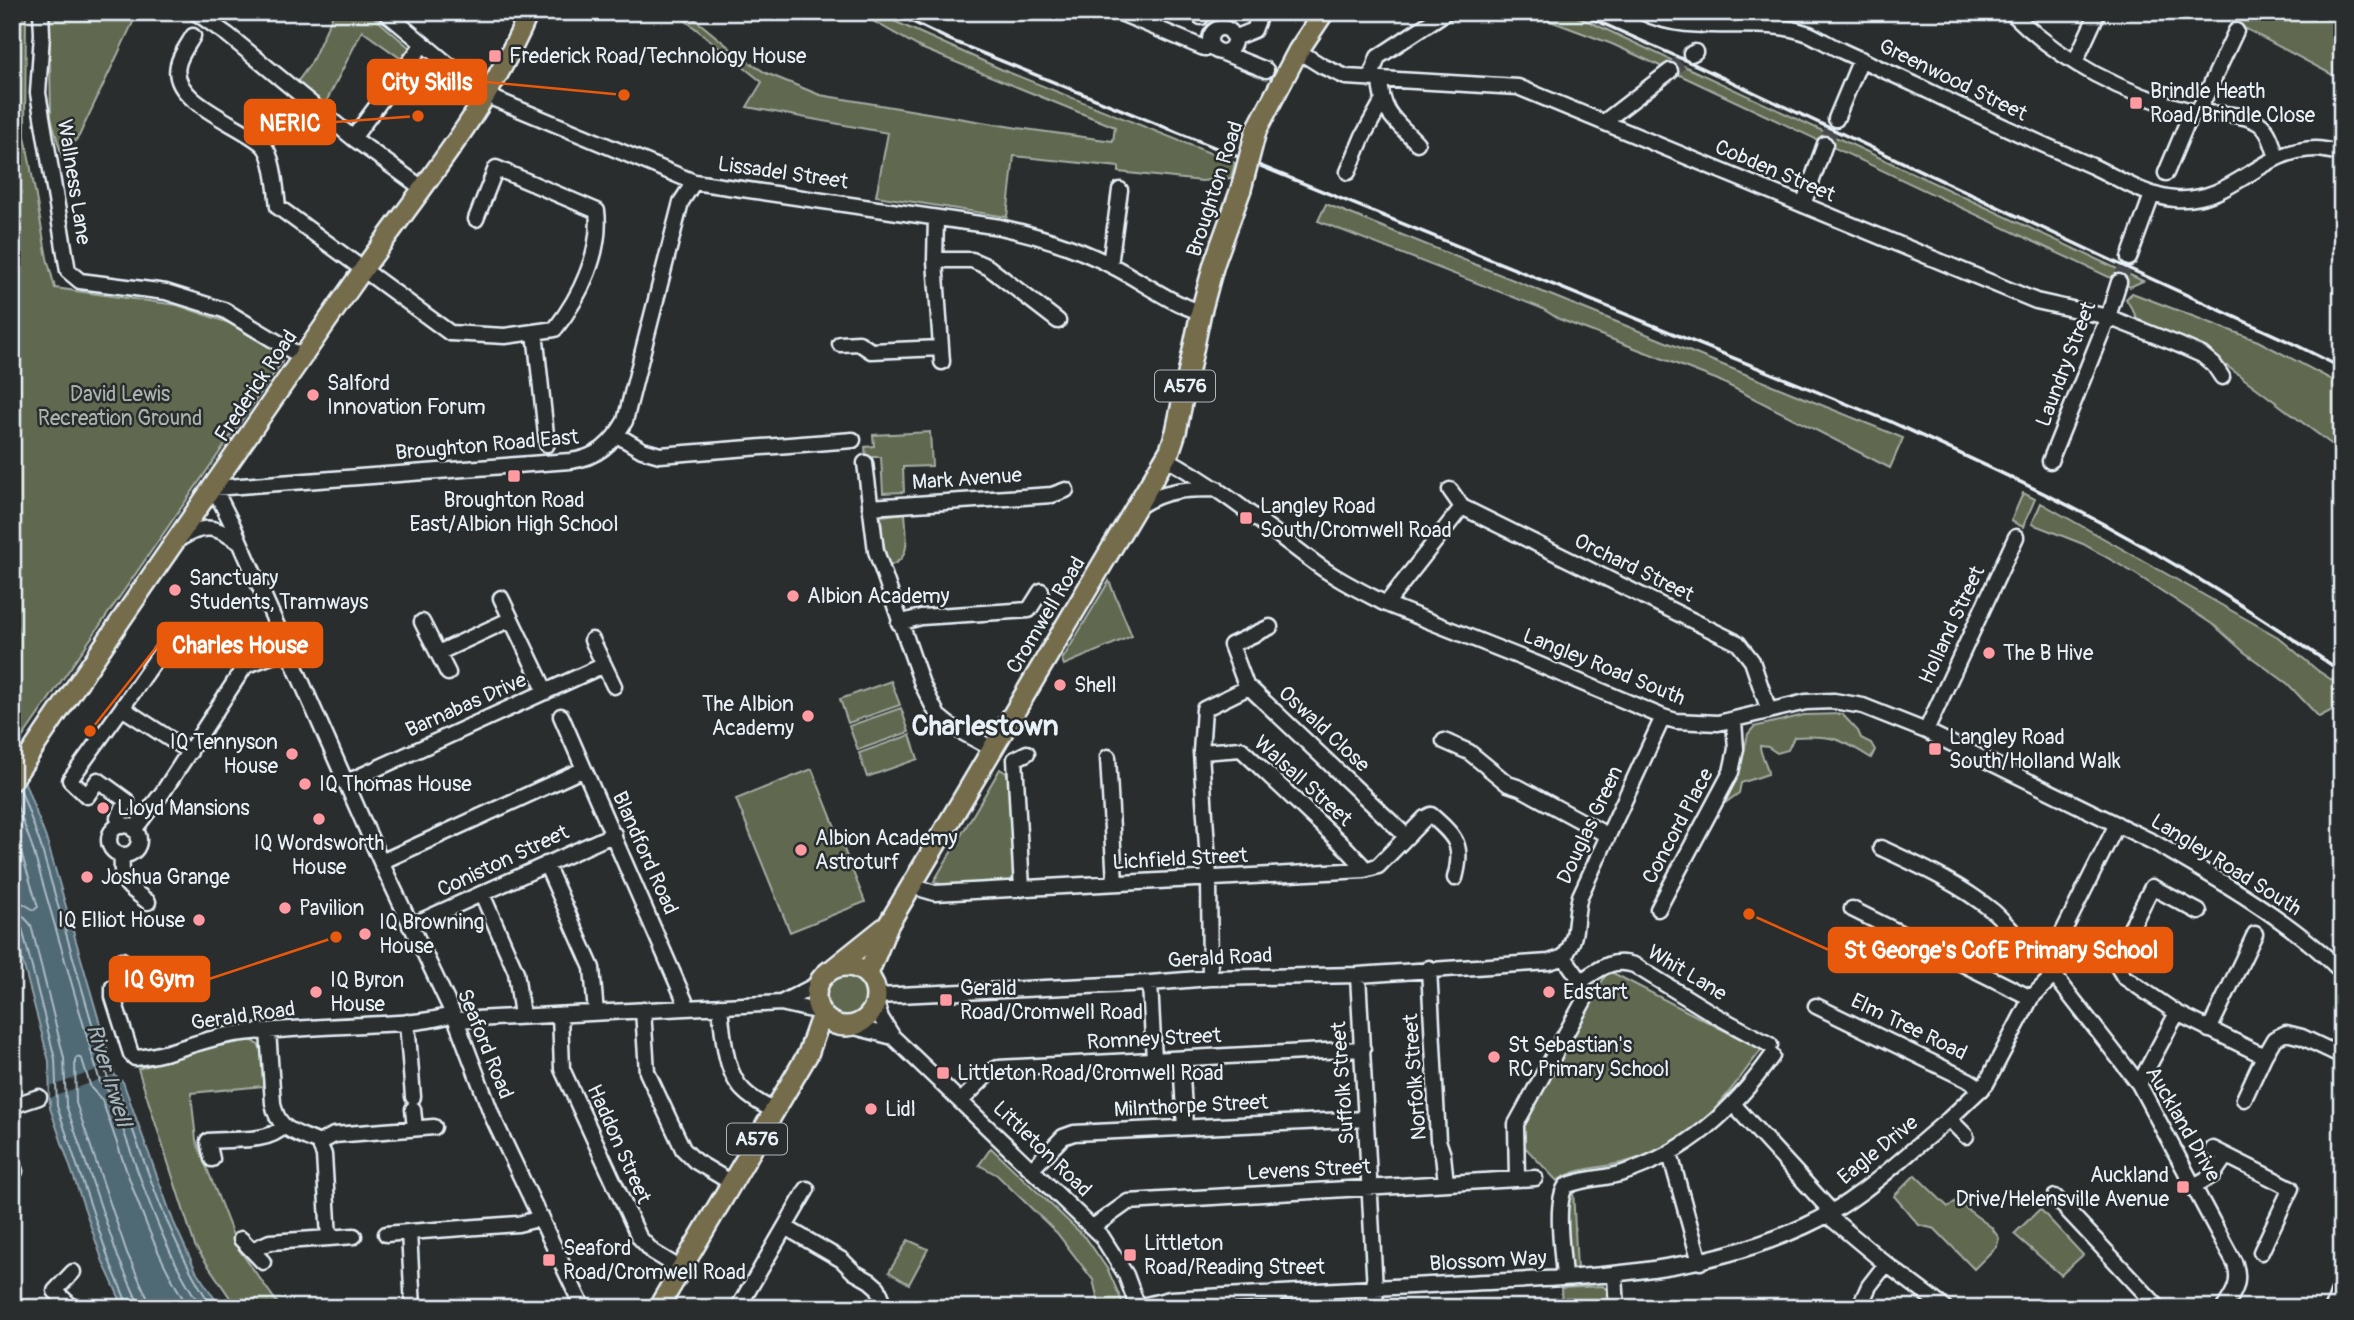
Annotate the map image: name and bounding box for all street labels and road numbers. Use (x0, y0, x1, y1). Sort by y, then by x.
street label: Greenwood Street (1874, 32, 2032, 128)
street label: Wallness Lane (51, 117, 97, 247)
street label: Broughton Road (1180, 118, 1250, 260)
street label: Cobden Street (1711, 133, 1840, 209)
street label: Lissadel Street (716, 150, 851, 196)
street label: Laundry Street (2030, 297, 2102, 430)
street label: Frederick Road (209, 325, 303, 447)
road number: A576 (1155, 370, 1215, 402)
street label: Broughton Road East (394, 423, 580, 466)
street label: Mark Avenue (911, 462, 1024, 496)
street label: Orchard Street (1570, 527, 1699, 609)
street label: Cromwell Road (1000, 552, 1092, 678)
street label: Holland Street (1913, 561, 1991, 688)
street label: Langley Road South (1519, 622, 1689, 712)
street label: Barnabas Drive (401, 666, 531, 744)
street label: Oswald Close (1273, 680, 1376, 779)
street label: Walsall Street (1248, 730, 1358, 833)
street label: Douglas Green (1551, 762, 1629, 888)
street label: Concord Place (1636, 763, 1720, 888)
street label: Blandford Road (606, 787, 684, 919)
street label: Langley Road South (2146, 808, 2306, 922)
street label: Coniston Street (433, 819, 574, 903)
street label: Lichfield Street (1112, 842, 1249, 876)
street label: Whit Lane (1642, 939, 1732, 1008)
street label: Gerald Road (1167, 942, 1273, 974)
street label: Seaford Road (451, 985, 519, 1103)
street label: Elm Tree Road (1846, 987, 1972, 1067)
street label: Gerald Road (189, 995, 297, 1037)
street label: Norfolk Street (1397, 1012, 1433, 1141)
street label: Suffolk Street (1325, 1020, 1361, 1145)
street label: Romney Street (1086, 1022, 1222, 1056)
street label: Auckland Drive (2139, 1062, 2227, 1187)
street label: Haddon Street (581, 1080, 658, 1208)
street label: Milnthorpe Street (1113, 1088, 1269, 1124)
street label: Littleton Road (987, 1095, 1097, 1203)
street label: Eagle Drive (1832, 1109, 1924, 1191)
road number: A576 (727, 1124, 787, 1154)
street label: Levens Street (1246, 1153, 1372, 1187)
street label: Blossom Way (1429, 1244, 1547, 1278)

